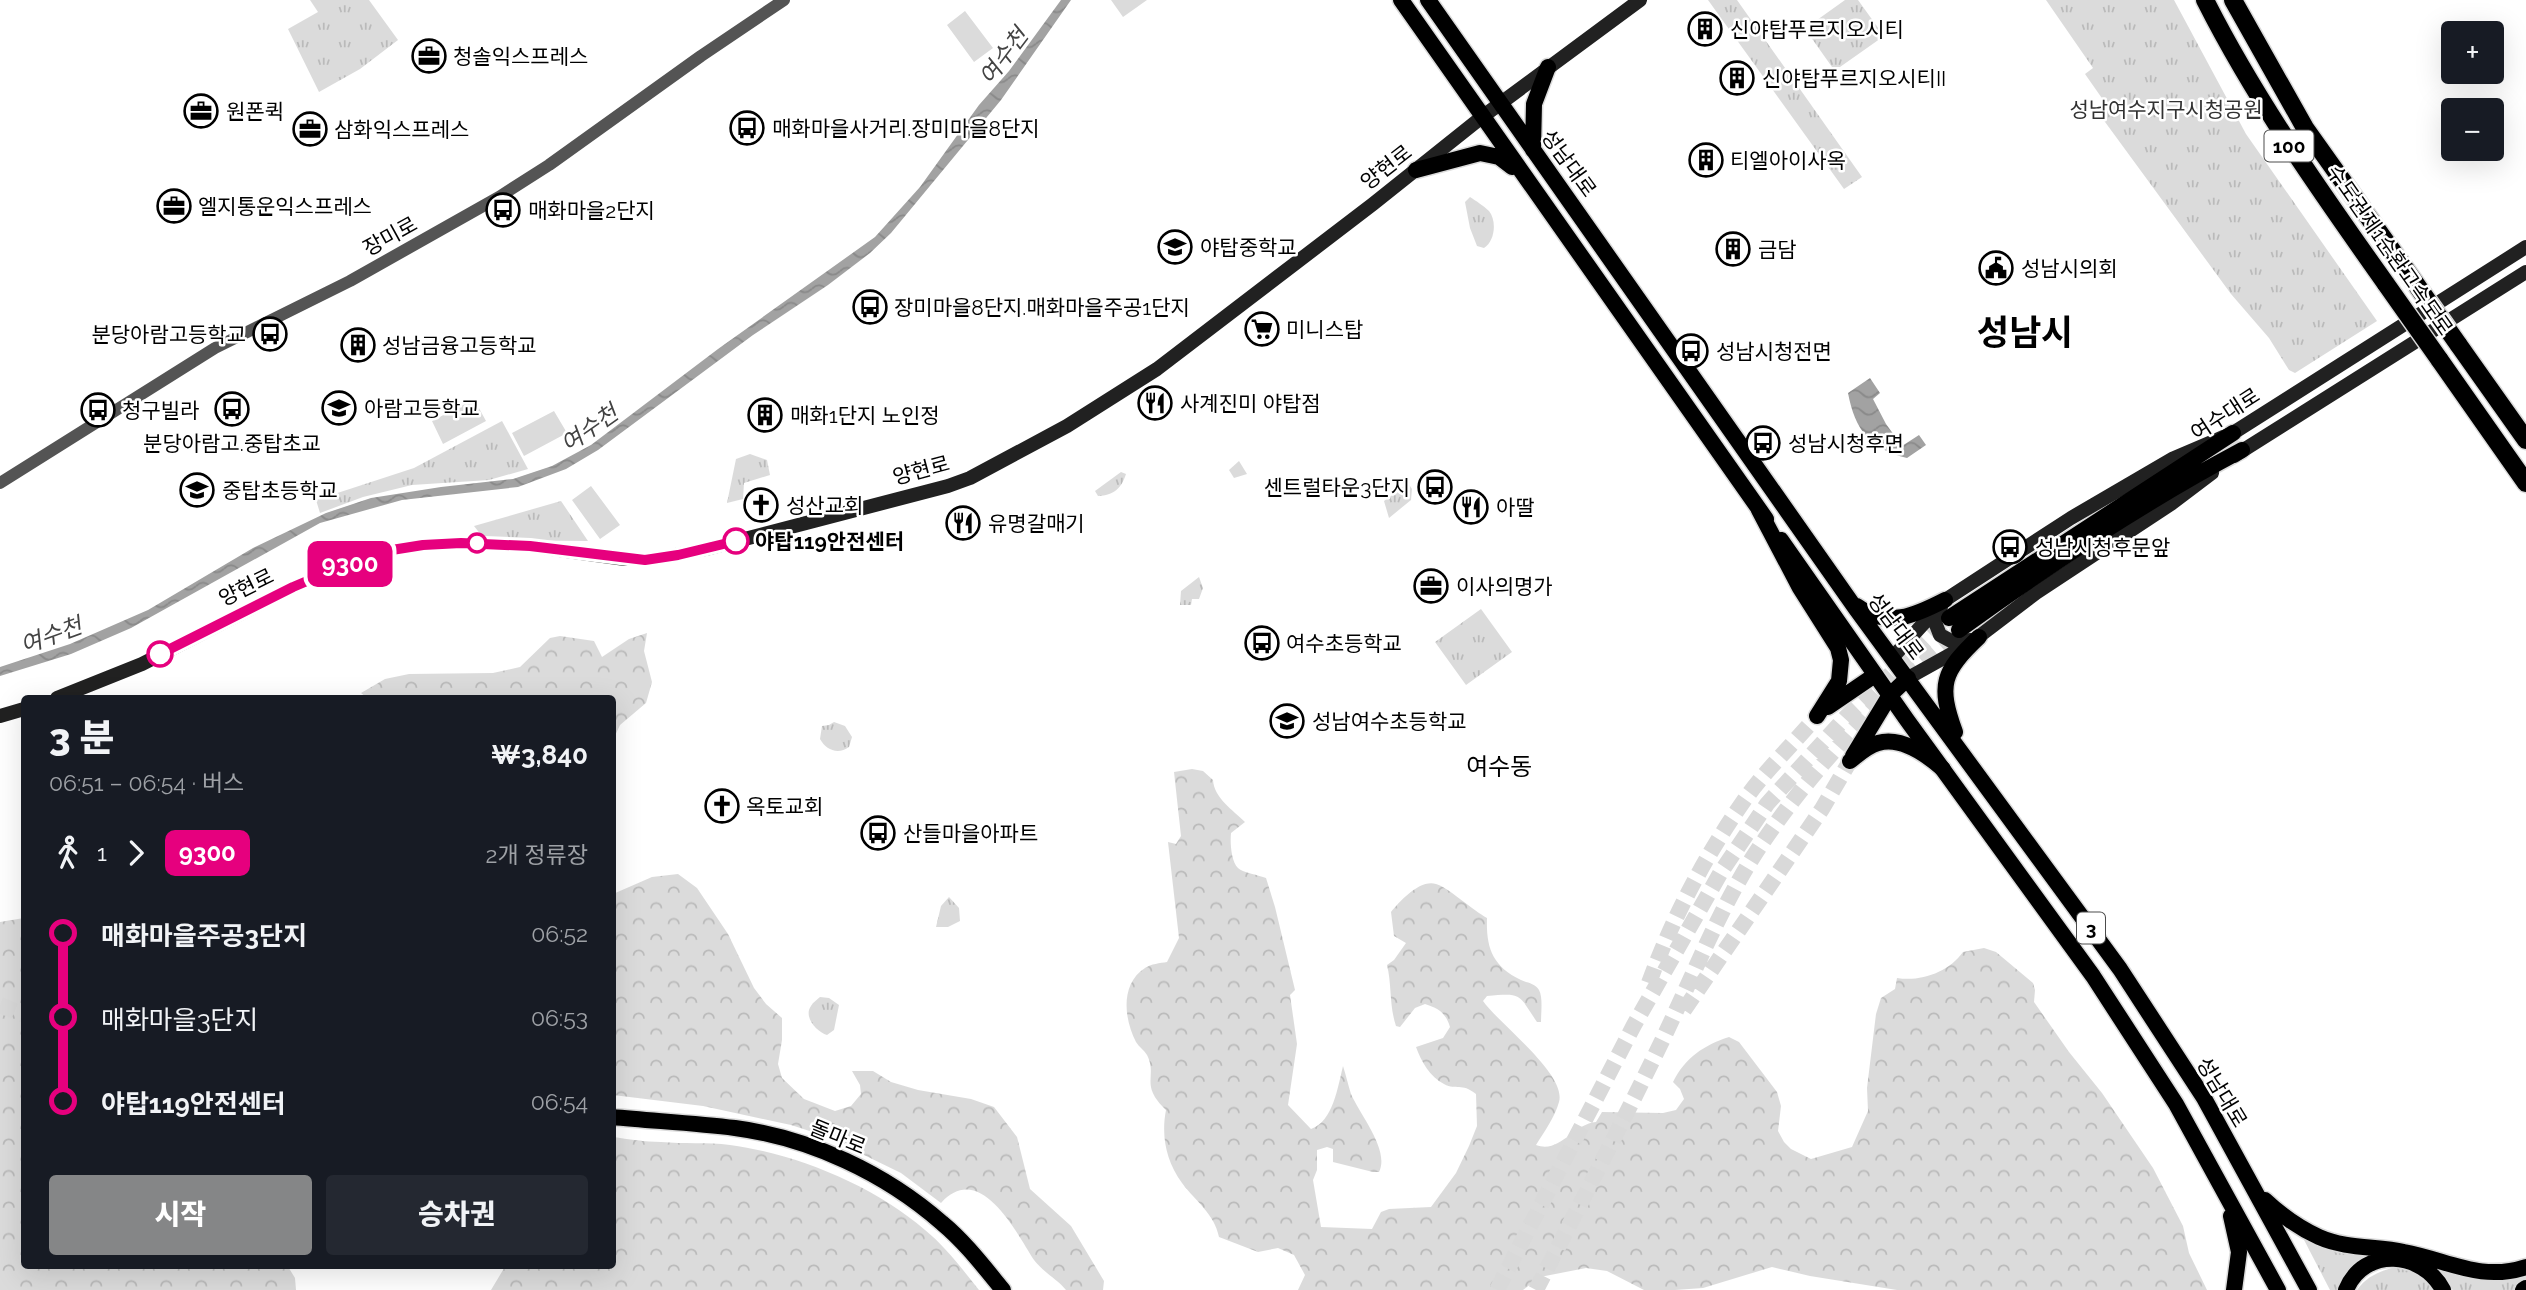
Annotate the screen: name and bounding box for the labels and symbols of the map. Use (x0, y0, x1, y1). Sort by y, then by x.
building icon: 신야탑푸르지오시티 (1686, 10, 1724, 48)
place label: 신야탑푸르지오시티 (1730, 17, 1904, 42)
water label: 여수천 (973, 20, 1035, 89)
office icon: 청솔익스프레스 (410, 37, 448, 75)
place label: 청솔익스프레스 (453, 44, 588, 69)
building icon: 신야탑푸르지오시티II (1718, 59, 1756, 97)
place label: 신야탑푸르지오시티II (1762, 66, 1946, 91)
office icon: 원폰퀵 (182, 92, 220, 130)
park label: 성남여수지구시청공원 (2069, 97, 2263, 122)
place label: 원폰퀵 (226, 99, 284, 124)
bus stop icon: 매화마을사거리.장미마을8단지 (728, 109, 766, 147)
office icon: 삼화익스프레스 (291, 110, 329, 148)
place label: 매화마을사거리.장미마을8단지 (772, 116, 1040, 141)
place label: 삼화익스프레스 (334, 117, 469, 142)
street label: 성남대로 (1536, 124, 1602, 202)
road number: 100 (2264, 130, 2314, 162)
street label: 양현로 (1355, 139, 1417, 195)
building icon: 티엘아이사옥 (1687, 141, 1725, 179)
place label: 티엘아이사옥 (1730, 148, 1846, 173)
street label: 수도권제1순환고속도로 (2322, 160, 2458, 340)
office icon: 엘지통운익스프레스 (155, 187, 193, 225)
bus stop icon: 매화마을2단지 (484, 191, 522, 229)
place label: 엘지통운익스프레스 (198, 194, 372, 219)
place label: 매화마을2단지 (528, 198, 655, 223)
street label: 장미로 (359, 211, 421, 261)
school or university icon: 야탑중학교 (1156, 228, 1194, 266)
building icon: 금담 (1714, 230, 1752, 268)
place label: 야탑중학교 (1200, 235, 1297, 260)
place label: 금담 (1758, 237, 1797, 262)
public building icon: 성남시의회 (1977, 249, 2015, 287)
place label: 성남시의회 (2021, 256, 2118, 281)
bus stop icon: 장미마을8단지.매화마을주공1단지 (851, 288, 889, 326)
place label: 장미마을8단지.매화마을주공1단지 (894, 295, 1190, 320)
supermarket icon: 미니스탑 (1243, 310, 1281, 348)
district label: 성남시 (1977, 312, 2073, 353)
bus stop icon: 분당아람고등학교 (251, 315, 289, 353)
place label: 미니스탑 (1286, 317, 1363, 342)
place label: 분당아람고등학교 (91, 322, 246, 347)
building icon: 성남금융고등학교 (339, 326, 377, 364)
bus stop icon: 성남시청전면 (1672, 332, 1710, 370)
place label: 성남금융고등학교 (382, 333, 537, 358)
place label: 성남시청전면 (1716, 339, 1832, 364)
street label: 여수대로 (2186, 382, 2264, 446)
restaurant icon: 사계진미 야탑점 (1136, 384, 1174, 422)
school or university icon: 아람고등학교 (320, 389, 358, 427)
bus stop icon: 분당아람고.중탑초교 (213, 390, 251, 428)
bus stop icon: 청구빌라 (79, 391, 117, 429)
place label: 사계진미 야탑점 (1180, 391, 1321, 416)
place label: 아람고등학교 (364, 396, 480, 421)
building icon: 매화1단지 노인정 (746, 396, 784, 434)
water label: 여수천 (555, 397, 625, 457)
place label: 청구빌라 (122, 398, 199, 423)
place label: 매화1단지 노인정 (790, 403, 940, 428)
bus stop icon: 성남시청후면 (1744, 424, 1782, 462)
place label: 분당아람고.중탑초교 (143, 431, 321, 456)
place label: 성남시청후면 (1788, 431, 1904, 456)
street label: 양현로 (890, 450, 952, 490)
bus stop icon: 센트럴타운3단지 (1416, 468, 1454, 506)
school or university icon: 중탑초등학교 (178, 471, 216, 509)
place label: 센트럴타운3단지 (1264, 475, 1410, 500)
place label: 중탑초등학교 (222, 478, 338, 503)
church icon: 성산교회 (742, 486, 780, 524)
restaurant icon: 아딸 (1452, 488, 1490, 526)
place label: 성산교회 (786, 493, 863, 518)
place label: 아딸 (1496, 495, 1535, 520)
restaurant icon: 유명갈매기 (944, 504, 982, 542)
place label: 유명갈매기 (988, 511, 1085, 536)
marker: 야탑119안전센터 (723, 528, 749, 554)
bus stop icon: 성남시청후문앞 (1991, 528, 2029, 566)
place label: 야탑119안전센터 (755, 529, 904, 554)
unlabelled marker (467, 533, 487, 553)
place label: 성남시청후문앞 (2035, 535, 2170, 560)
line badge: 9300 (301, 541, 399, 587)
street label: 양현로 (214, 563, 278, 611)
office icon: 이사의명가 (1412, 567, 1450, 605)
place label: 이사의명가 (1456, 574, 1553, 599)
street label: 성남대로 (1863, 588, 1929, 664)
water label: 여수천 (17, 610, 88, 659)
bus stop icon: 여수초등학교 (1243, 624, 1281, 662)
place label: 여수초등학교 (1286, 631, 1402, 656)
unlabelled marker (147, 641, 173, 667)
school or university icon: 성남여수초등학교 (1268, 702, 1306, 740)
place label: 성남여수초등학교 (1312, 709, 1467, 734)
district label: 여수동 (1466, 752, 1532, 781)
church icon: 옥토교회 (703, 787, 741, 825)
place label: 옥토교회 (746, 794, 823, 819)
bus stop icon: 산들마을아파트 (859, 814, 897, 852)
place label: 산들마을아파트 (903, 821, 1038, 846)
road number: 3 (2077, 912, 2105, 944)
street label: 성남대로 (2191, 1052, 2253, 1132)
street label: 돌마로 (806, 1115, 870, 1159)

